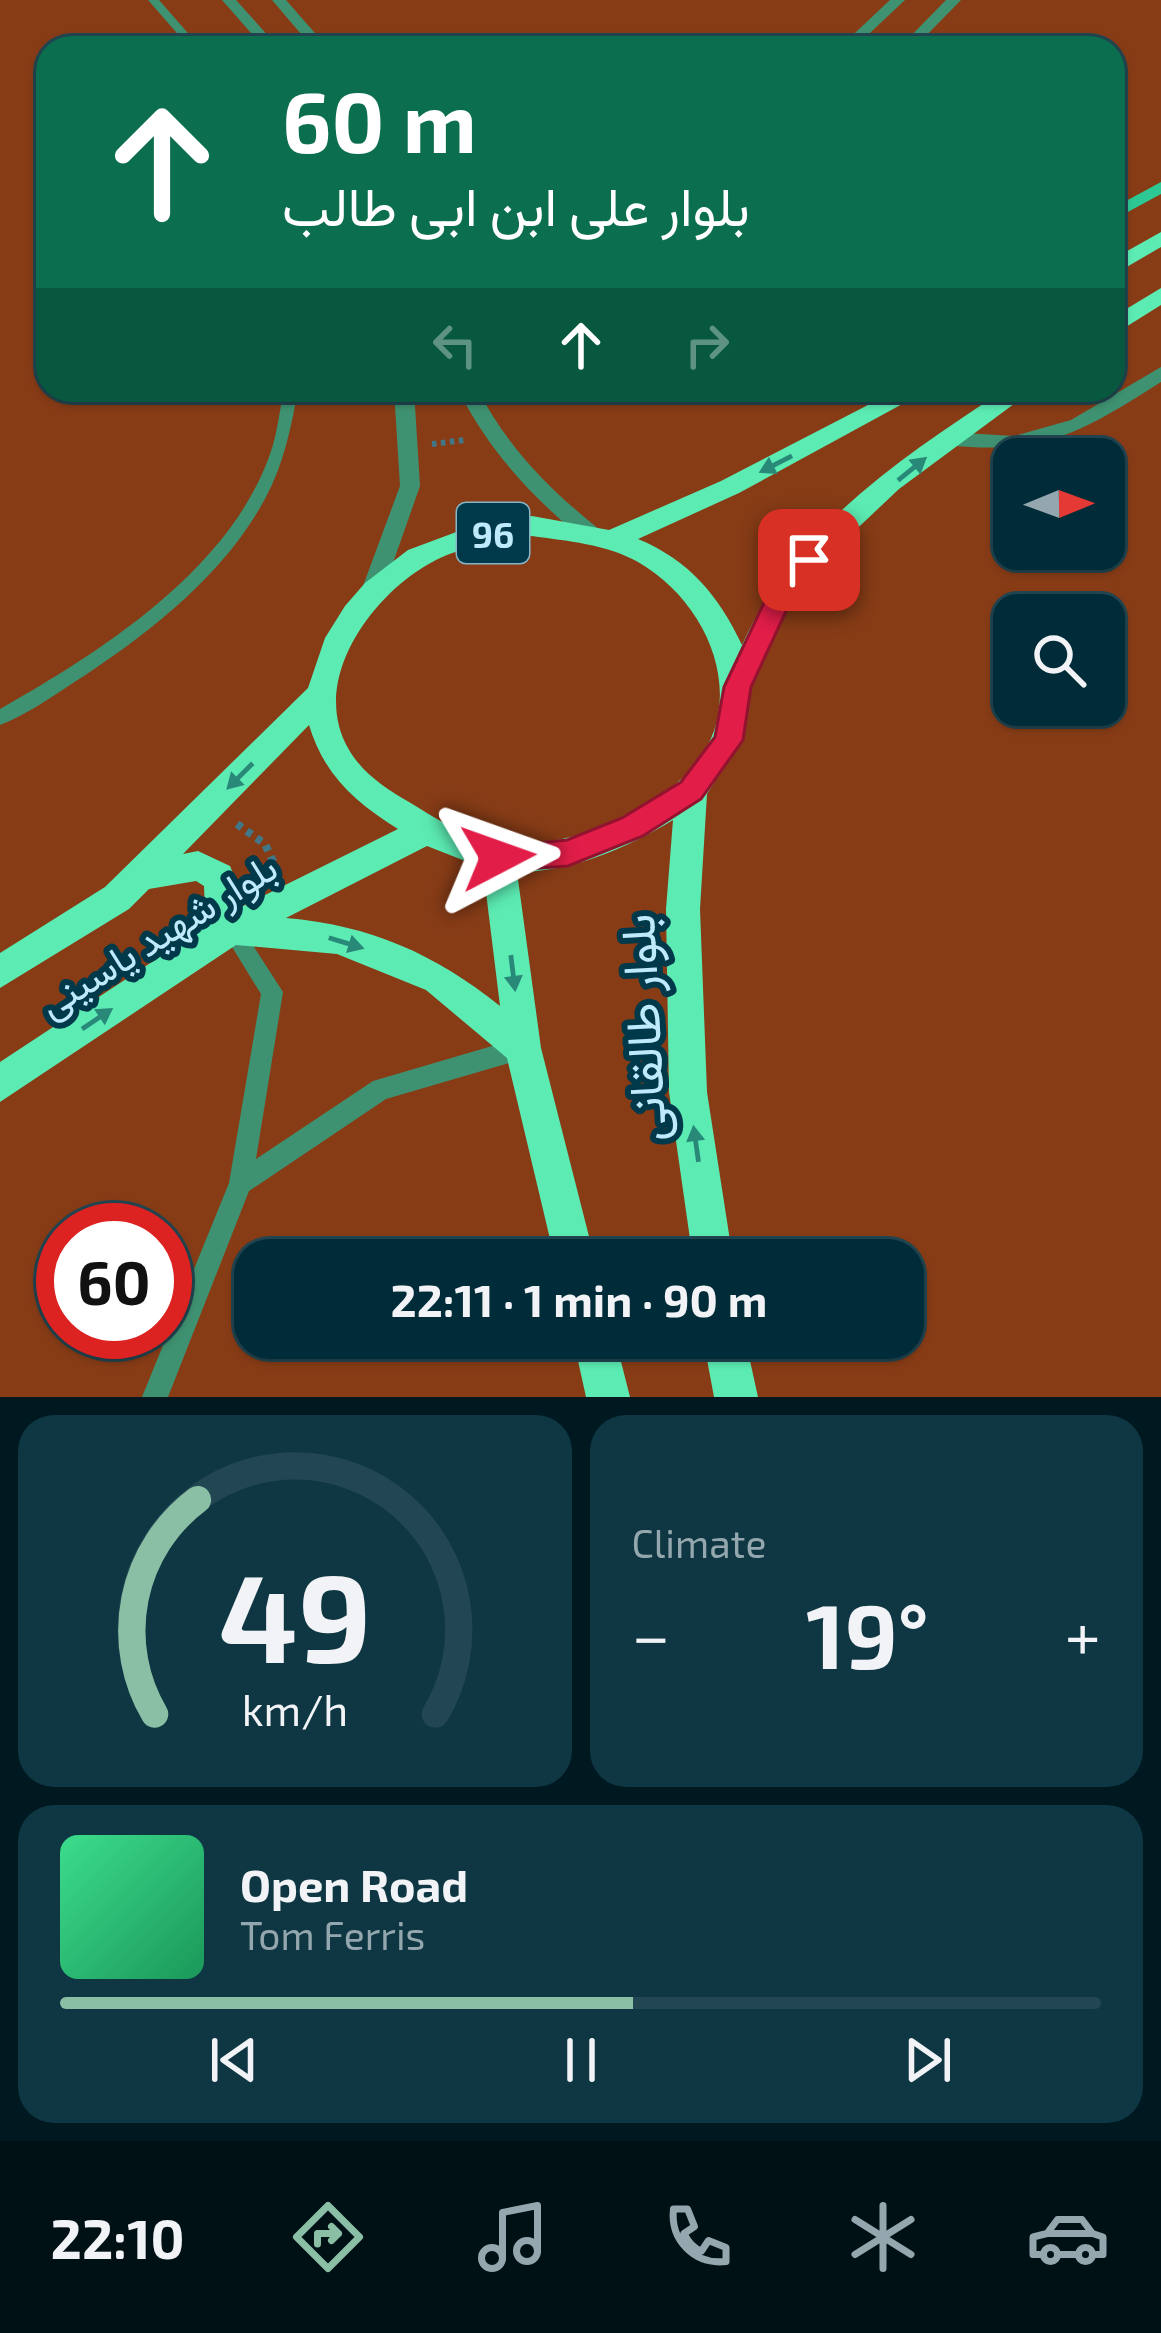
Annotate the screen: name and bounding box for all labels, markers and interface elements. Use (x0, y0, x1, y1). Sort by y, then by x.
text: 60 m (282, 69, 477, 170)
icon: ahead (84, 84, 240, 240)
text: بلوار علی ابن ابی طالب (282, 172, 750, 237)
icon: left (422, 312, 488, 378)
icon: ahead (548, 312, 614, 378)
icon: right (674, 312, 740, 378)
north arrow (993, 438, 1125, 570)
map controls (993, 438, 1125, 726)
one-way arrow (758, 453, 793, 473)
one-way arrow (897, 456, 927, 482)
road number: 96 (457, 503, 529, 563)
pin (758, 509, 860, 611)
icon: arrive (776, 527, 842, 593)
button: search (993, 594, 1125, 726)
one-way arrow (226, 762, 254, 790)
position arrow (435, 794, 561, 920)
street label: بلوار شهید یاسینی (29, 842, 286, 1028)
street label: بلوار طالقانی (606, 912, 679, 1143)
one-way arrow (328, 935, 365, 953)
one-way arrow (504, 955, 523, 993)
one-way arrow (81, 1008, 113, 1031)
one-way arrow (686, 1125, 705, 1162)
speed limit sign: 60 (36, 1203, 192, 1359)
text: 22:11 · 1 min · 90 m (391, 1272, 767, 1326)
text: Climate (632, 1519, 766, 1566)
text: 49 (218, 1538, 371, 1688)
text: 19° (806, 1579, 929, 1687)
text: − (632, 1594, 670, 1673)
text: + (1065, 1594, 1101, 1673)
text: km/h (241, 1683, 348, 1735)
text: Open Road (240, 1857, 468, 1911)
text: Tom Ferris (240, 1911, 425, 1958)
icon: previous (201, 2027, 267, 2093)
icon: pause (548, 2027, 614, 2093)
icon: next (895, 2027, 961, 2093)
icon: directions (286, 2195, 370, 2279)
icon: music (471, 2195, 555, 2279)
icon: phone (656, 2195, 740, 2279)
icon: climate (841, 2195, 925, 2279)
icon: car (1026, 2195, 1110, 2279)
text: 22:10 (51, 2205, 185, 2270)

